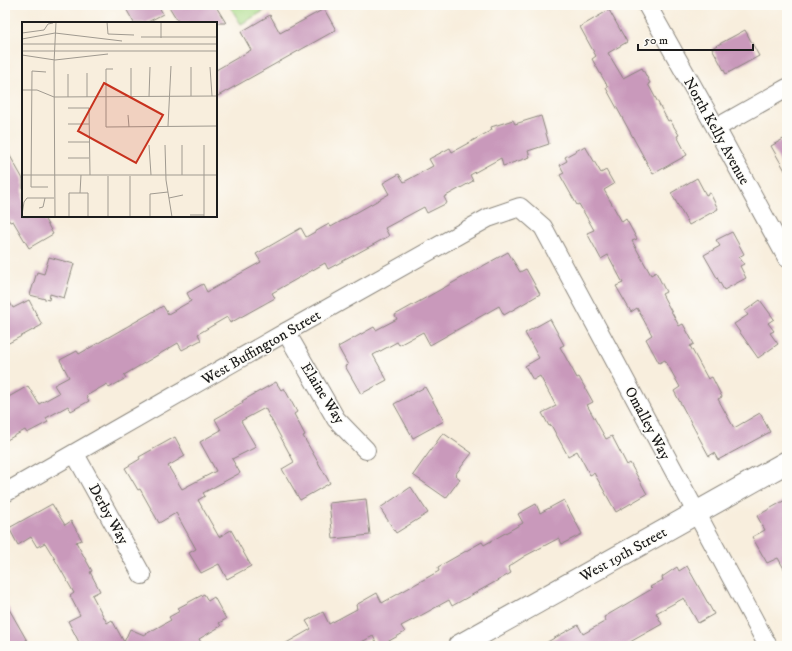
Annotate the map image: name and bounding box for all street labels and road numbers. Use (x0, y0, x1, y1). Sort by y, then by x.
street label: North Kelly Avenue (679, 74, 754, 188)
street label: West Buffington Street (197, 305, 324, 390)
street label: Elaine Way (296, 359, 349, 428)
street label: Omalley Way (620, 383, 675, 464)
street label: Derby Way (84, 481, 133, 549)
street label: West 19th Street (576, 523, 670, 587)

